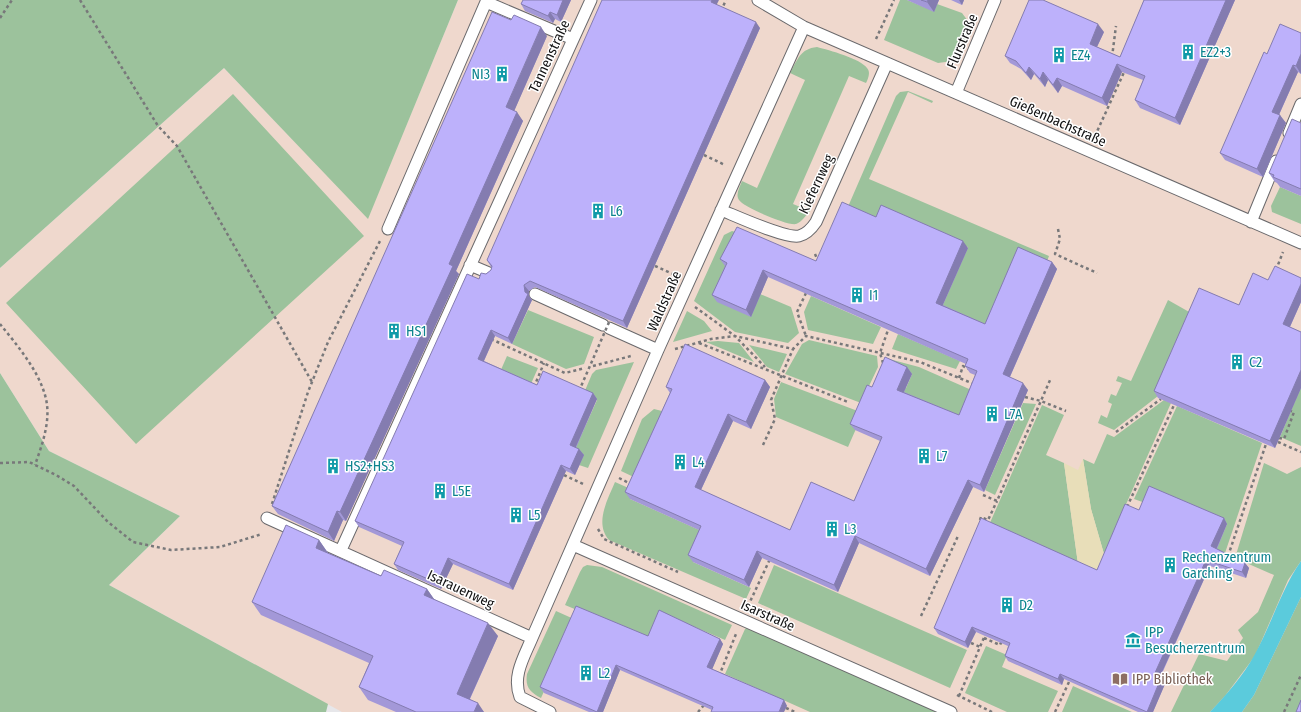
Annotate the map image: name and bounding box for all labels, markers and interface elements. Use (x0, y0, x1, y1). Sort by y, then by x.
street label: Flurstraße (943, 11, 982, 71)
street label: Tannenstraße (525, 17, 574, 95)
building icon: EZ2+3 (1179, 43, 1197, 61)
place label: EZ2+3 (1200, 44, 1231, 61)
building icon: EZ4 (1050, 46, 1068, 64)
place label: EZ4 (1071, 47, 1091, 64)
building icon: NI3 (493, 65, 511, 83)
place label: NI3 (472, 66, 490, 83)
street label: Gießenbachstraße (1007, 93, 1109, 150)
street label: Kiefernweg (795, 151, 838, 217)
building icon: L6 (589, 202, 607, 220)
place label: L6 (610, 203, 623, 220)
street label: Waldstraße (644, 268, 685, 334)
building icon: I1 (848, 286, 866, 304)
place label: I1 (869, 287, 878, 304)
building icon: HS1 (385, 322, 403, 340)
place label: HS1 (406, 323, 426, 340)
building icon: C2 (1228, 353, 1246, 371)
place label: C2 (1249, 354, 1262, 371)
building icon: L7A (983, 405, 1001, 423)
place label: L7A (1004, 406, 1023, 423)
building icon: L7 (915, 447, 933, 465)
place label: L7 (936, 448, 948, 465)
building icon: L4 (671, 453, 689, 471)
place label: L4 (692, 454, 705, 471)
building icon: HS2+HS3 (324, 457, 342, 475)
place label: HS2+HS3 (345, 458, 395, 475)
building icon: L5E (431, 482, 449, 500)
place label: L5E (452, 483, 471, 500)
building icon: L5 (507, 506, 525, 524)
place label: L5 (528, 507, 541, 524)
building icon: L3 (823, 520, 841, 538)
place label: L3 (844, 521, 857, 538)
place label: Rechenzentrum Garching (1182, 549, 1271, 582)
building icon: Rechenzentrum Garching (1161, 556, 1179, 574)
street label: Isarauenweg (425, 567, 497, 613)
street label: Isarstraße (738, 596, 798, 635)
building icon: D2 (998, 596, 1016, 614)
place label: D2 (1019, 597, 1033, 614)
place label: IPP Besucherzentrum (1145, 624, 1245, 657)
museum icon: IPP Besucherzentrum (1124, 631, 1142, 649)
building icon: L2 (577, 664, 595, 682)
place label: L2 (598, 665, 610, 682)
library icon: IPP Bibliothek (1111, 670, 1129, 688)
place label: IPP Bibliothek (1132, 671, 1213, 688)

